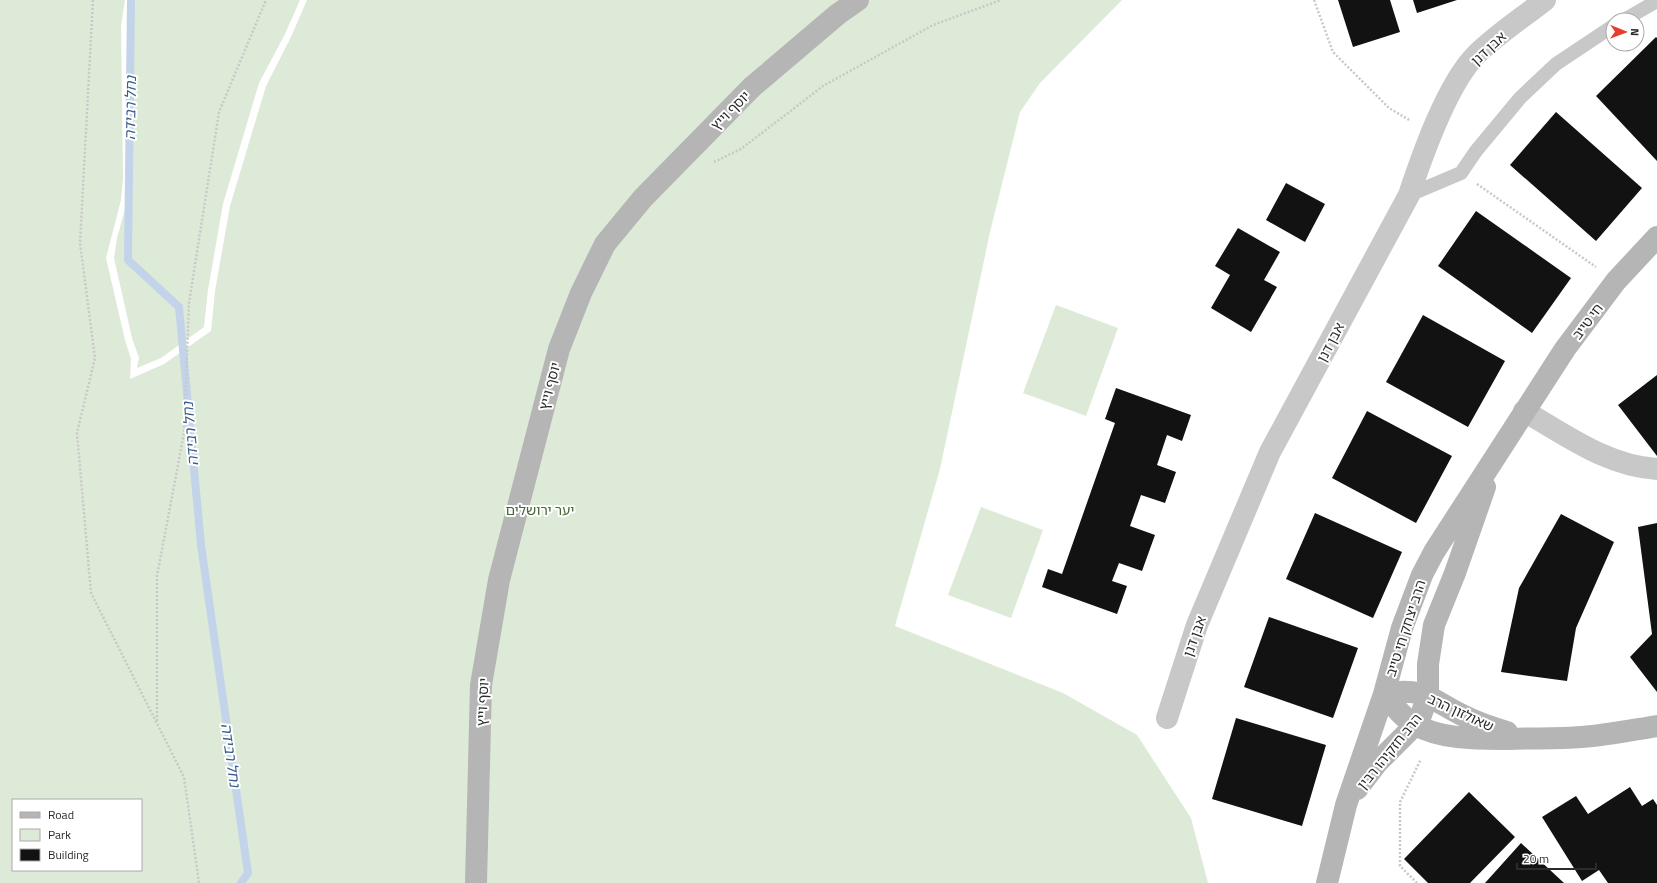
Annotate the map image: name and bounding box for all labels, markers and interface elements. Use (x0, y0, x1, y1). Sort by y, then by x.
north arrow (1605, 12, 1645, 52)
street label: אבן דנן (1465, 26, 1511, 70)
text: N (1627, 28, 1643, 36)
water label: נחל רבידה (118, 74, 142, 140)
street label: יוסף וייץ (705, 85, 755, 135)
street label: חי טייב (1566, 298, 1608, 344)
street label: אבן דנן (1311, 318, 1349, 365)
street label: יוסף וייץ (533, 360, 565, 412)
water label: נחל רבידה (176, 400, 204, 467)
park label: יער ירושלים (505, 499, 575, 520)
street label: הרב יצחק חי טייב (1380, 577, 1430, 679)
street label: אבן דנן (1177, 613, 1211, 659)
street label: יוסף וייץ (470, 677, 494, 727)
street label: שאולזון הרב (1425, 688, 1497, 736)
street label: הרב חזקיהו רבין (1352, 708, 1426, 794)
water label: נחל רבידה (215, 722, 247, 790)
legend (12, 799, 142, 871)
text: Road (48, 805, 74, 824)
text: Park (48, 825, 71, 844)
text: Building (48, 845, 89, 864)
scale bar (1517, 845, 1596, 871)
text: 20 m (1523, 849, 1549, 868)

